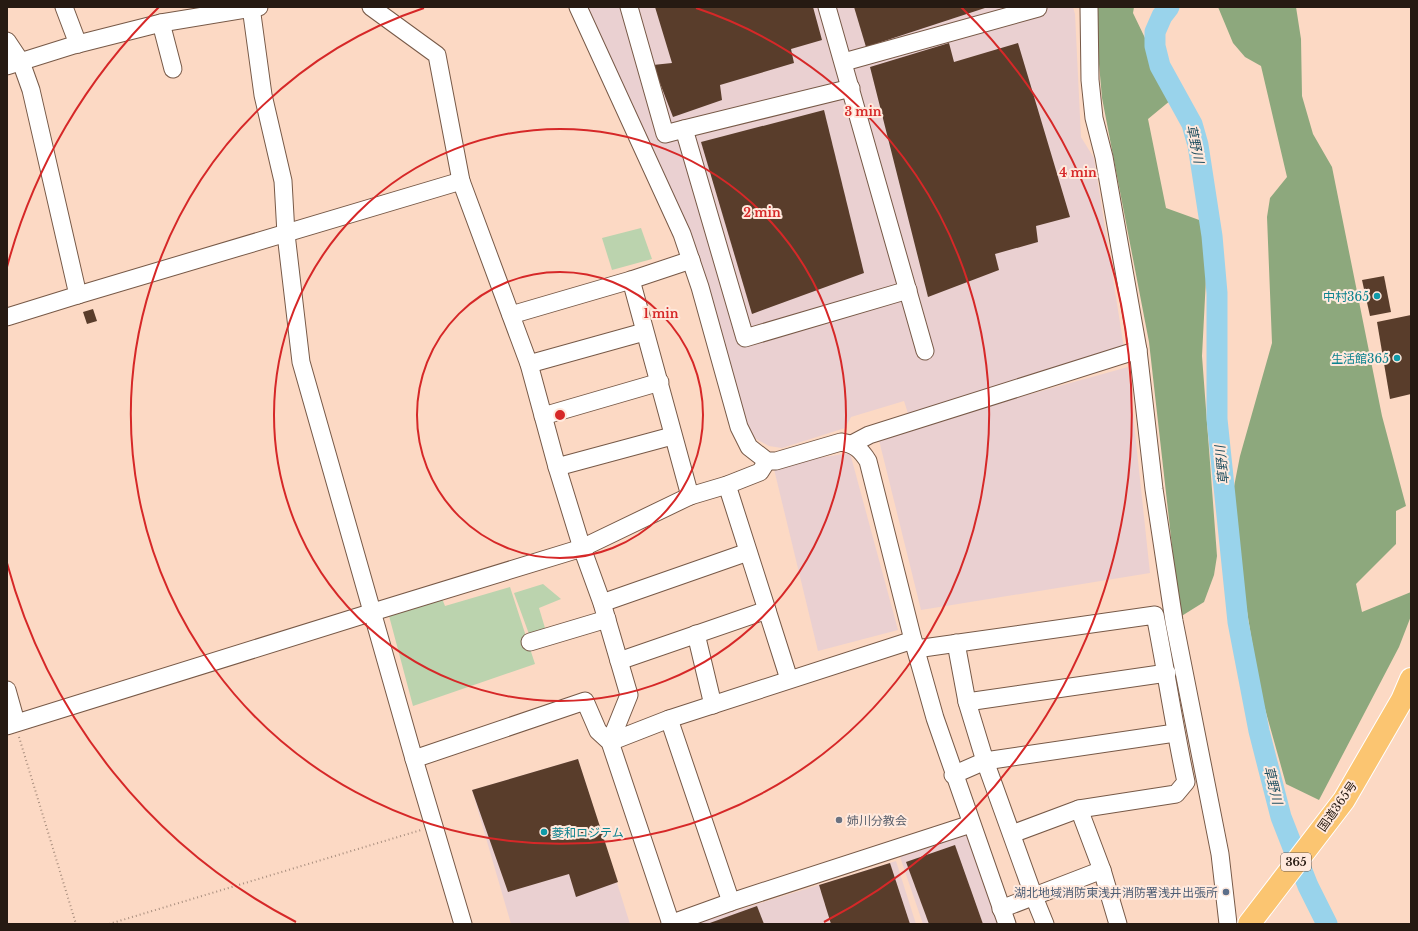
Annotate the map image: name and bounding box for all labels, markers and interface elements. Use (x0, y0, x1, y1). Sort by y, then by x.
text: 3 min (844, 104, 882, 119)
water label: 草野川 (1183, 123, 1208, 167)
text: 4 min (1059, 165, 1097, 180)
text: 2 min (743, 205, 781, 220)
place label: 中村365 (1323, 289, 1369, 304)
marker: 中村365 (1372, 291, 1382, 301)
text: 1 min (644, 306, 679, 321)
place label: 生活館365 (1331, 351, 1389, 366)
marker: 生活館365 (1392, 353, 1402, 363)
centre of rings (553, 408, 567, 422)
water label: 草野川 (1211, 443, 1232, 485)
water label: 草野川 (1260, 764, 1286, 808)
street label: 国道365号 (1314, 778, 1360, 834)
place label: 姉川分教会 (847, 813, 907, 828)
marker: 姉川分教会 (834, 815, 844, 825)
place label: 菱和ロジテム (552, 825, 624, 840)
marker: 菱和ロジテム (539, 827, 549, 837)
road number: 365 (1281, 853, 1311, 871)
place label: 湖北地域消防東浅井消防署浅井出張所 (1014, 885, 1218, 900)
marker: 湖北地域消防東浅井消防署浅井出張所 (1221, 887, 1231, 897)

